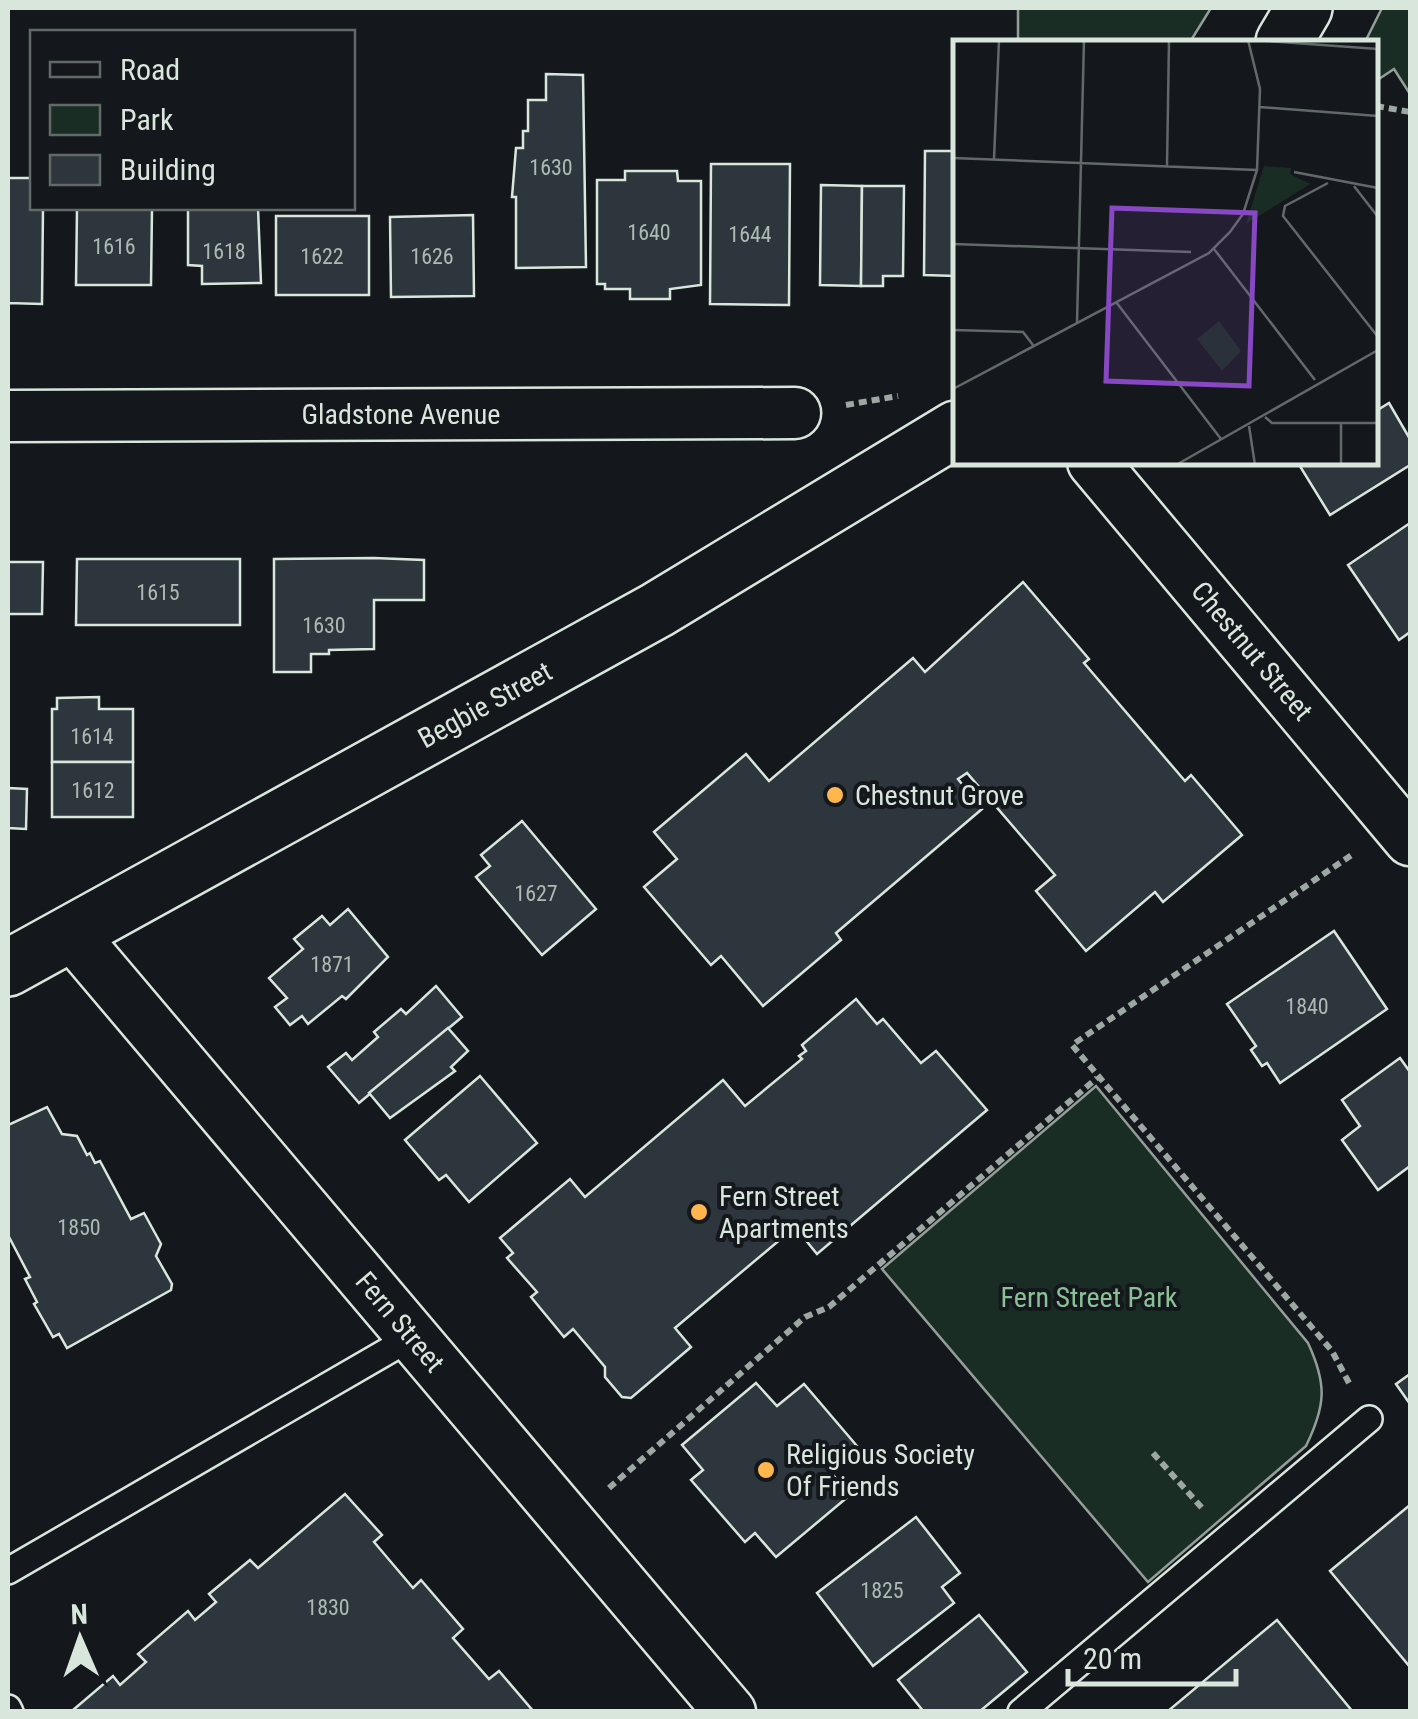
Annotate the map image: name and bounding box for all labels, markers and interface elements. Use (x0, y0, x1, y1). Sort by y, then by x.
legend (30, 30, 355, 210)
inset map (953, 40, 1378, 465)
text: Road (120, 52, 180, 87)
text: Park (120, 102, 174, 137)
text: Building (120, 152, 216, 187)
house number: 1630 (529, 155, 573, 180)
house number: 1640 (627, 220, 671, 245)
house number: 1644 (728, 222, 772, 247)
house number: 1616 (92, 234, 136, 259)
house number: 1618 (202, 239, 246, 264)
house number: 1622 (300, 244, 344, 269)
house number: 1626 (410, 244, 454, 269)
street label: Gladstone Avenue (302, 398, 500, 431)
street label: Chestnut Street (1184, 575, 1320, 727)
house number: 1615 (136, 580, 180, 605)
house number: 1630 (302, 613, 346, 638)
street label: Begbie Street (412, 655, 558, 755)
house number: 1614 (70, 724, 114, 749)
house number: 1612 (71, 778, 115, 803)
place label: Chestnut Grove (855, 779, 1024, 812)
marker: Chestnut Grove (824, 784, 846, 806)
house number: 1627 (514, 881, 558, 906)
house number: 1871 (310, 952, 354, 977)
house number: 1840 (1285, 994, 1329, 1019)
place label: Fern Street Apartments (719, 1180, 849, 1245)
marker: Fern Street Apartments (688, 1201, 710, 1223)
house number: 1850 (57, 1215, 101, 1240)
street label: Fern Street (349, 1265, 451, 1379)
park label: Fern Street Park (1001, 1281, 1178, 1314)
place label: Religious Society Of Friends (786, 1438, 975, 1503)
marker: Religious Society Of Friends (755, 1459, 777, 1481)
house number: 1825 (860, 1578, 904, 1603)
north arrow (30, 1589, 130, 1689)
house number: 1830 (306, 1595, 350, 1620)
text: N (70, 1598, 88, 1631)
scale bar (1068, 1624, 1236, 1686)
text: 20 m (1083, 1641, 1142, 1676)

